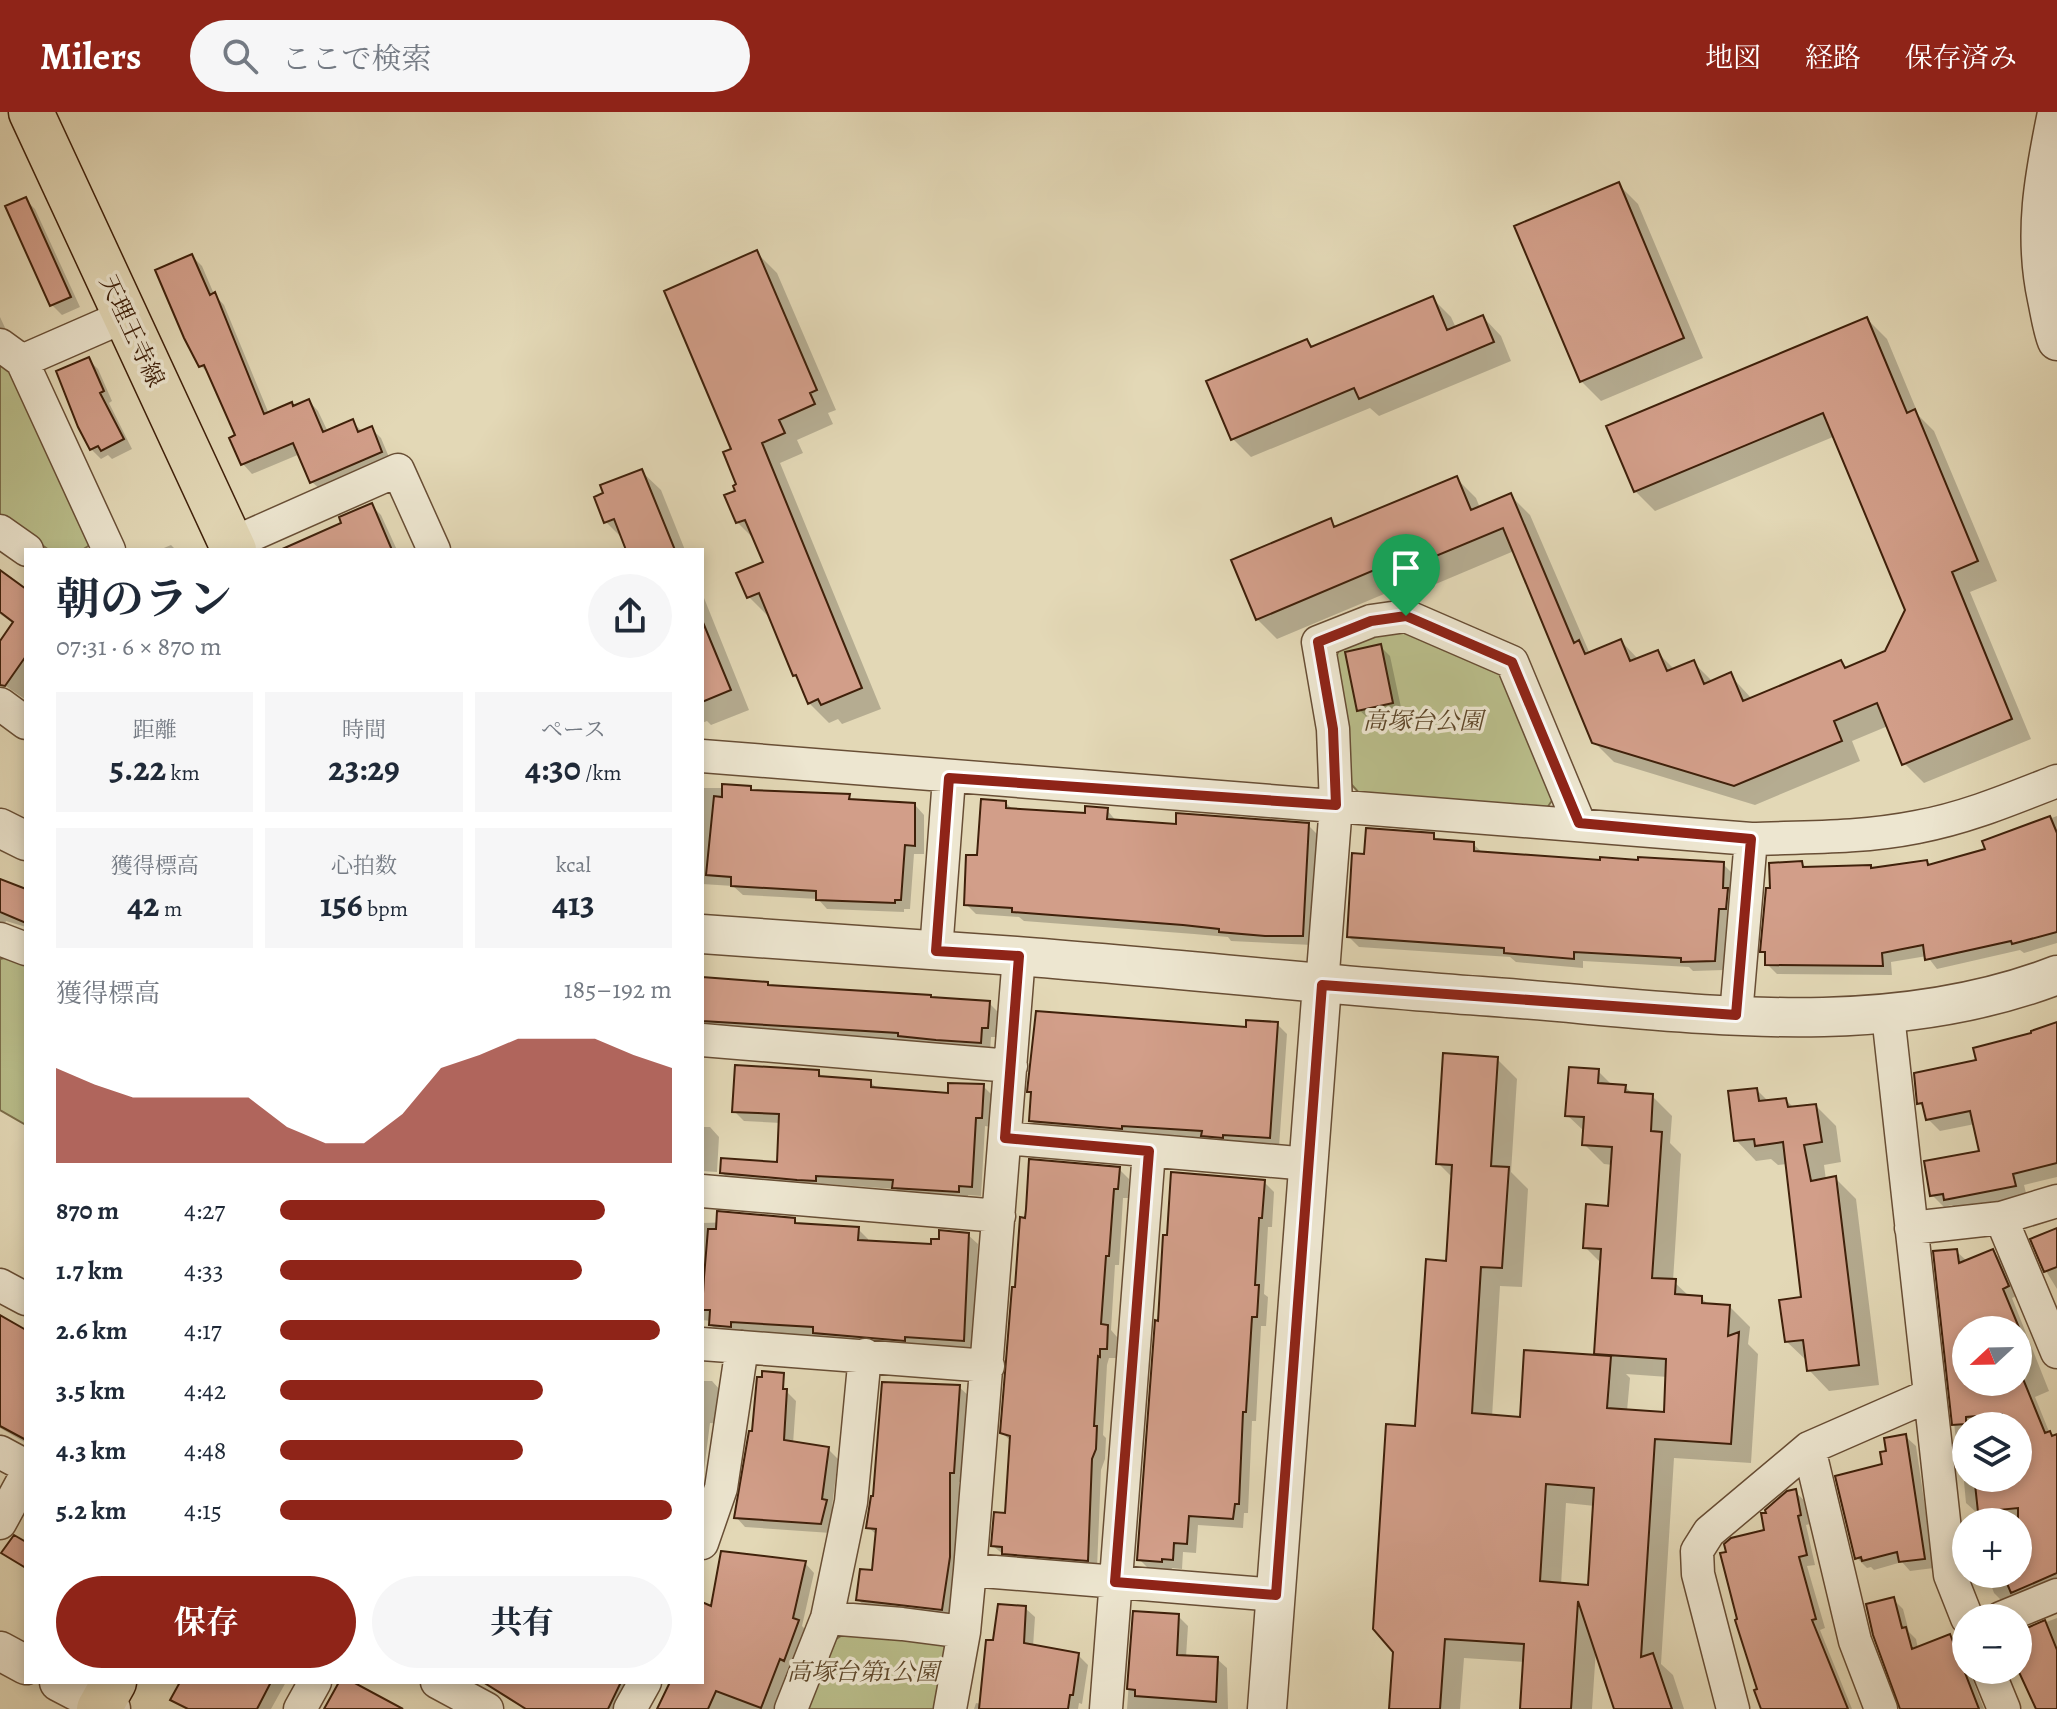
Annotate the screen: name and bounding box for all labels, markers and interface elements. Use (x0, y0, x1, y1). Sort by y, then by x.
search box (190, 20, 750, 92)
text: Milers (40, 30, 142, 82)
icon: search (218, 34, 262, 78)
text: ここで検索 (282, 39, 432, 79)
text: 地図 (1705, 39, 1761, 77)
text: 経路 (1805, 39, 1861, 77)
text: 保存済み (1905, 39, 2017, 77)
street label: 天理王寺線 (92, 270, 172, 392)
pin (1372, 534, 1440, 616)
icon: arrive (1384, 546, 1428, 590)
text: 朝のラン (56, 569, 232, 629)
button: share (588, 574, 672, 658)
text: 07:31 · 6 × 870 m (56, 629, 222, 664)
park label: 高塚台公園 (1363, 705, 1487, 737)
text: 距離 (133, 715, 177, 745)
text: 時間 (342, 715, 386, 745)
text: ペース (541, 715, 606, 745)
text: 5.22 (110, 745, 166, 792)
text: 23:29 (328, 745, 400, 792)
text: 4:30 (525, 745, 581, 792)
text: km (166, 758, 200, 788)
text: /km (581, 758, 622, 788)
text: kcal (556, 850, 591, 880)
text: 獲得標高 (111, 851, 199, 881)
text: 心拍数 (331, 851, 397, 881)
text: 413 (552, 880, 595, 927)
text: 42 (127, 881, 160, 928)
text: 156 (320, 881, 363, 928)
text: m (160, 894, 182, 924)
text: bpm (363, 894, 408, 924)
text: 185–192 m (564, 972, 672, 1007)
text: 獲得標高 (56, 976, 160, 1011)
text: 870 m (56, 1193, 119, 1228)
text: 4:27 (184, 1193, 225, 1228)
text: 1.7 km (56, 1253, 123, 1288)
text: 4:33 (184, 1253, 224, 1288)
text: 2.6 km (56, 1313, 128, 1348)
text: 4:17 (184, 1313, 222, 1348)
north arrow (1952, 1316, 2032, 1396)
map controls (1952, 1316, 2032, 1684)
text: 3.5 km (56, 1373, 125, 1408)
text: 4:42 (184, 1373, 226, 1408)
button: layers (1952, 1412, 2032, 1492)
text: 4.3 km (56, 1433, 126, 1468)
text: 4:48 (184, 1433, 226, 1468)
text: 5.2 km (56, 1493, 127, 1528)
text: 4:15 (184, 1493, 222, 1528)
button: + (1952, 1508, 2032, 1588)
button: 保存 (56, 1576, 356, 1668)
button: 共有 (372, 1576, 672, 1668)
button: − (1952, 1604, 2032, 1684)
park label: 高塚台第1公園 (787, 1656, 943, 1688)

